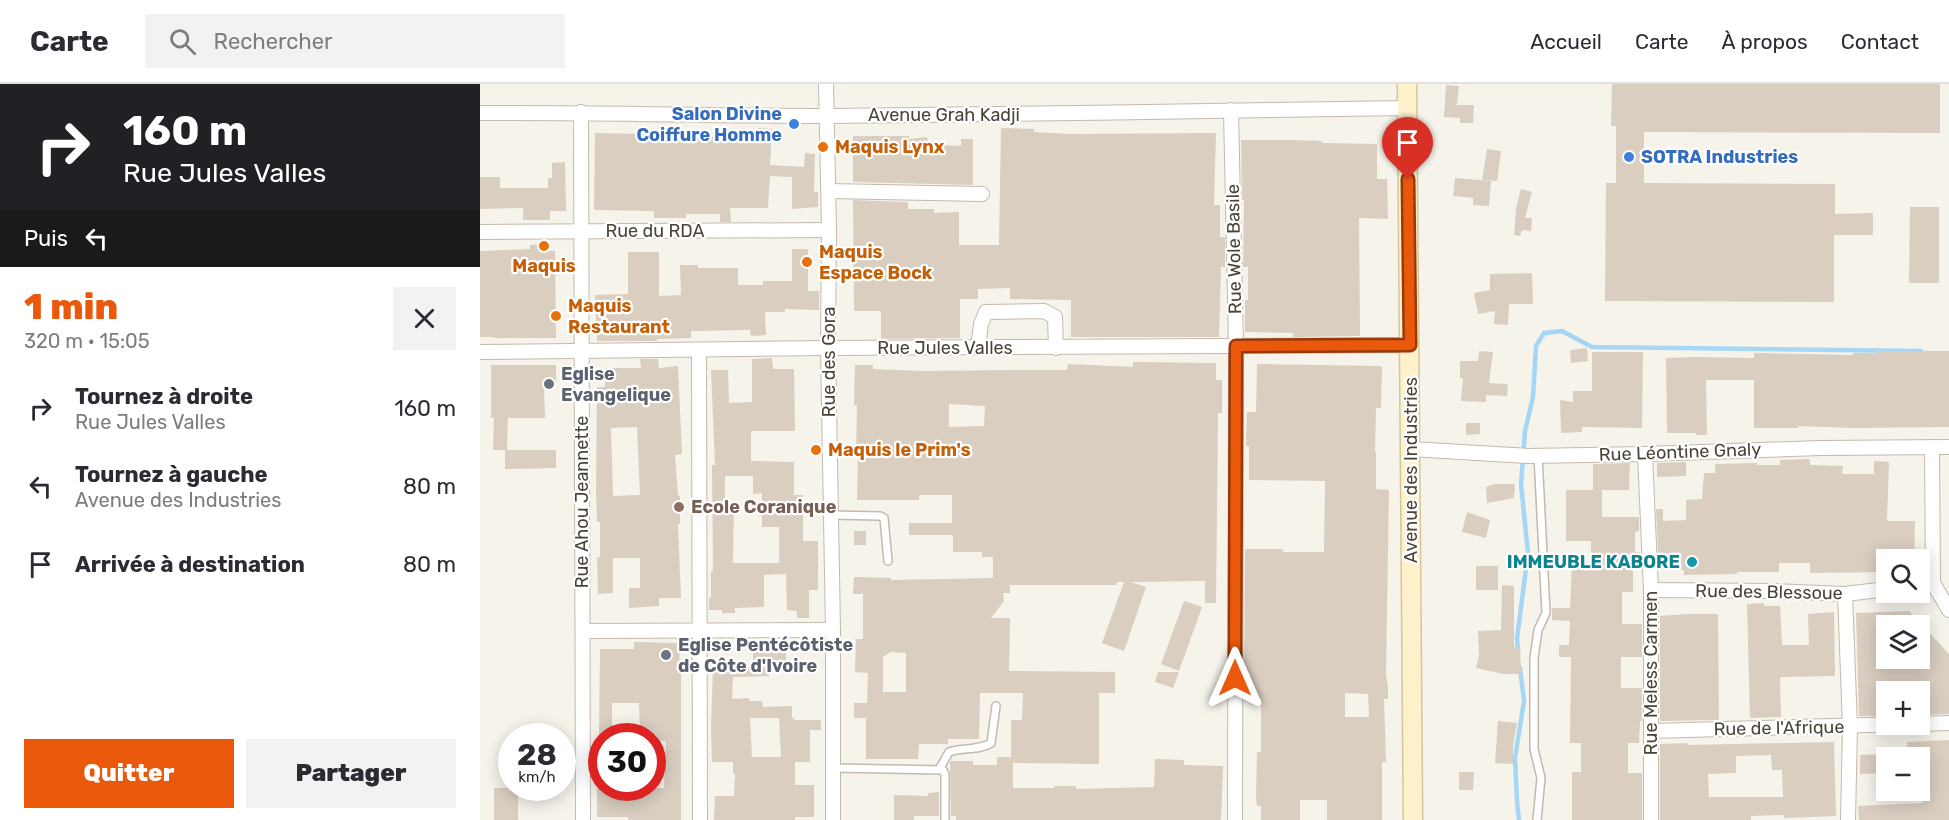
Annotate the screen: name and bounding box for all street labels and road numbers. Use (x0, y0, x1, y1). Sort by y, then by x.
street label: Avenue Grah Kadji (868, 104, 1020, 126)
street label: Rue Wole Basile (1222, 184, 1246, 314)
street label: Rue du RDA (605, 220, 705, 242)
street label: Rue des Gora (818, 307, 840, 417)
street label: Rue Jules Valles (877, 337, 1013, 359)
street label: Avenue des Industries (1400, 377, 1422, 563)
street label: Rue Ahou Jeannette (571, 416, 593, 588)
street label: Rue Léontine Gnaly (1598, 438, 1762, 466)
street label: Rue des Blessoue (1695, 580, 1843, 604)
street label: Rue Meless Carmen (1640, 591, 1662, 755)
street label: Rue de l'Afrique (1713, 716, 1845, 740)

